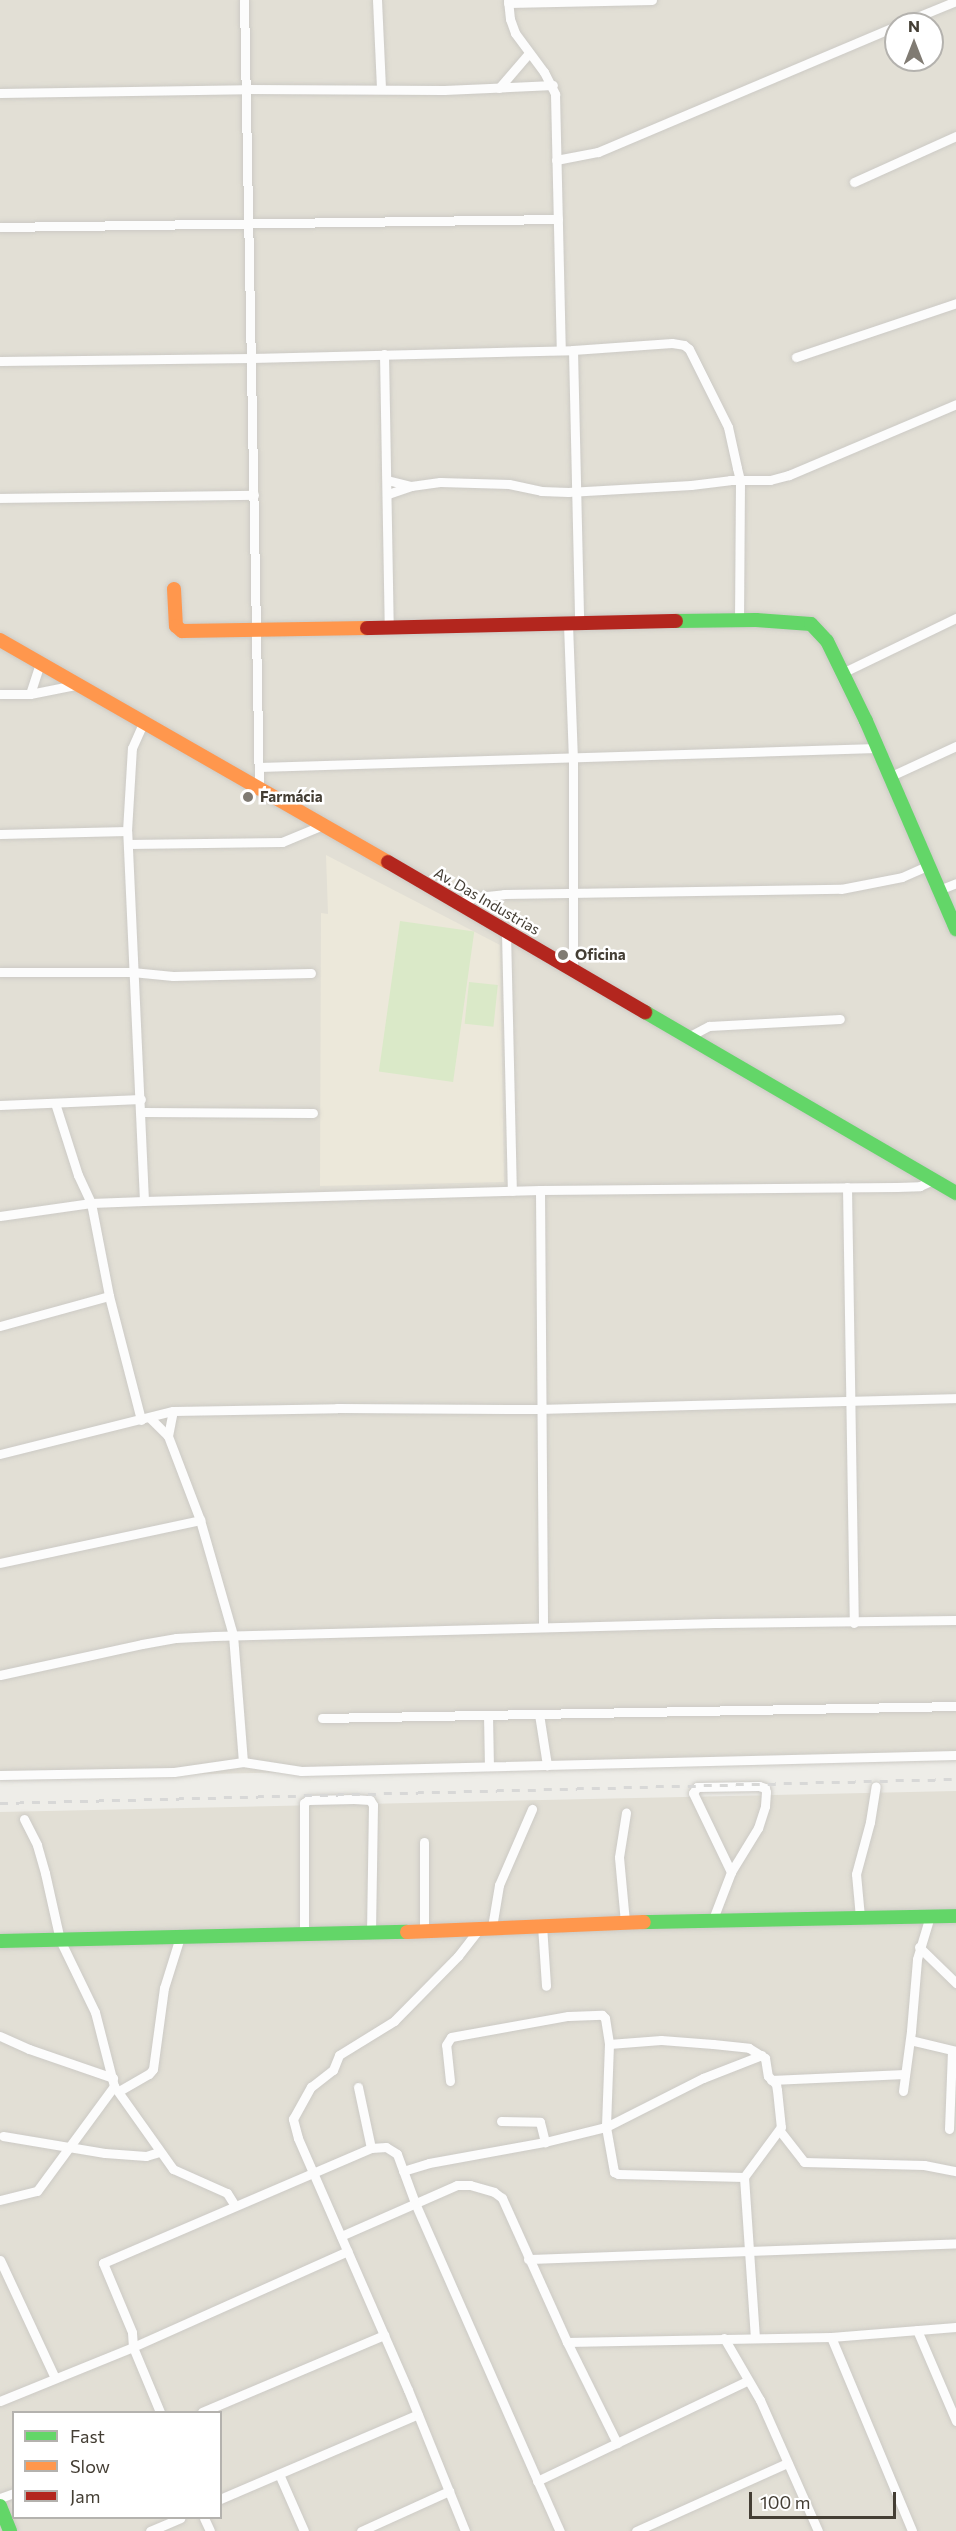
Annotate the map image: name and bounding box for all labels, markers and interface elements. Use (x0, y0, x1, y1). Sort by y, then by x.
north arrow (884, 12, 944, 72)
text: N (908, 16, 920, 35)
place label: Farmácia (260, 788, 323, 806)
marker: Farmácia (241, 790, 255, 804)
street label: Av. Das Industrias (431, 863, 543, 939)
place label: Oficina (575, 946, 626, 964)
marker: Oficina (556, 948, 570, 962)
legend (12, 2411, 222, 2519)
text: Fast (70, 2425, 105, 2447)
text: Slow (70, 2455, 110, 2477)
scale bar (752, 2480, 899, 2518)
text: Jam (70, 2485, 100, 2507)
text: 100 m (760, 2491, 810, 2513)

